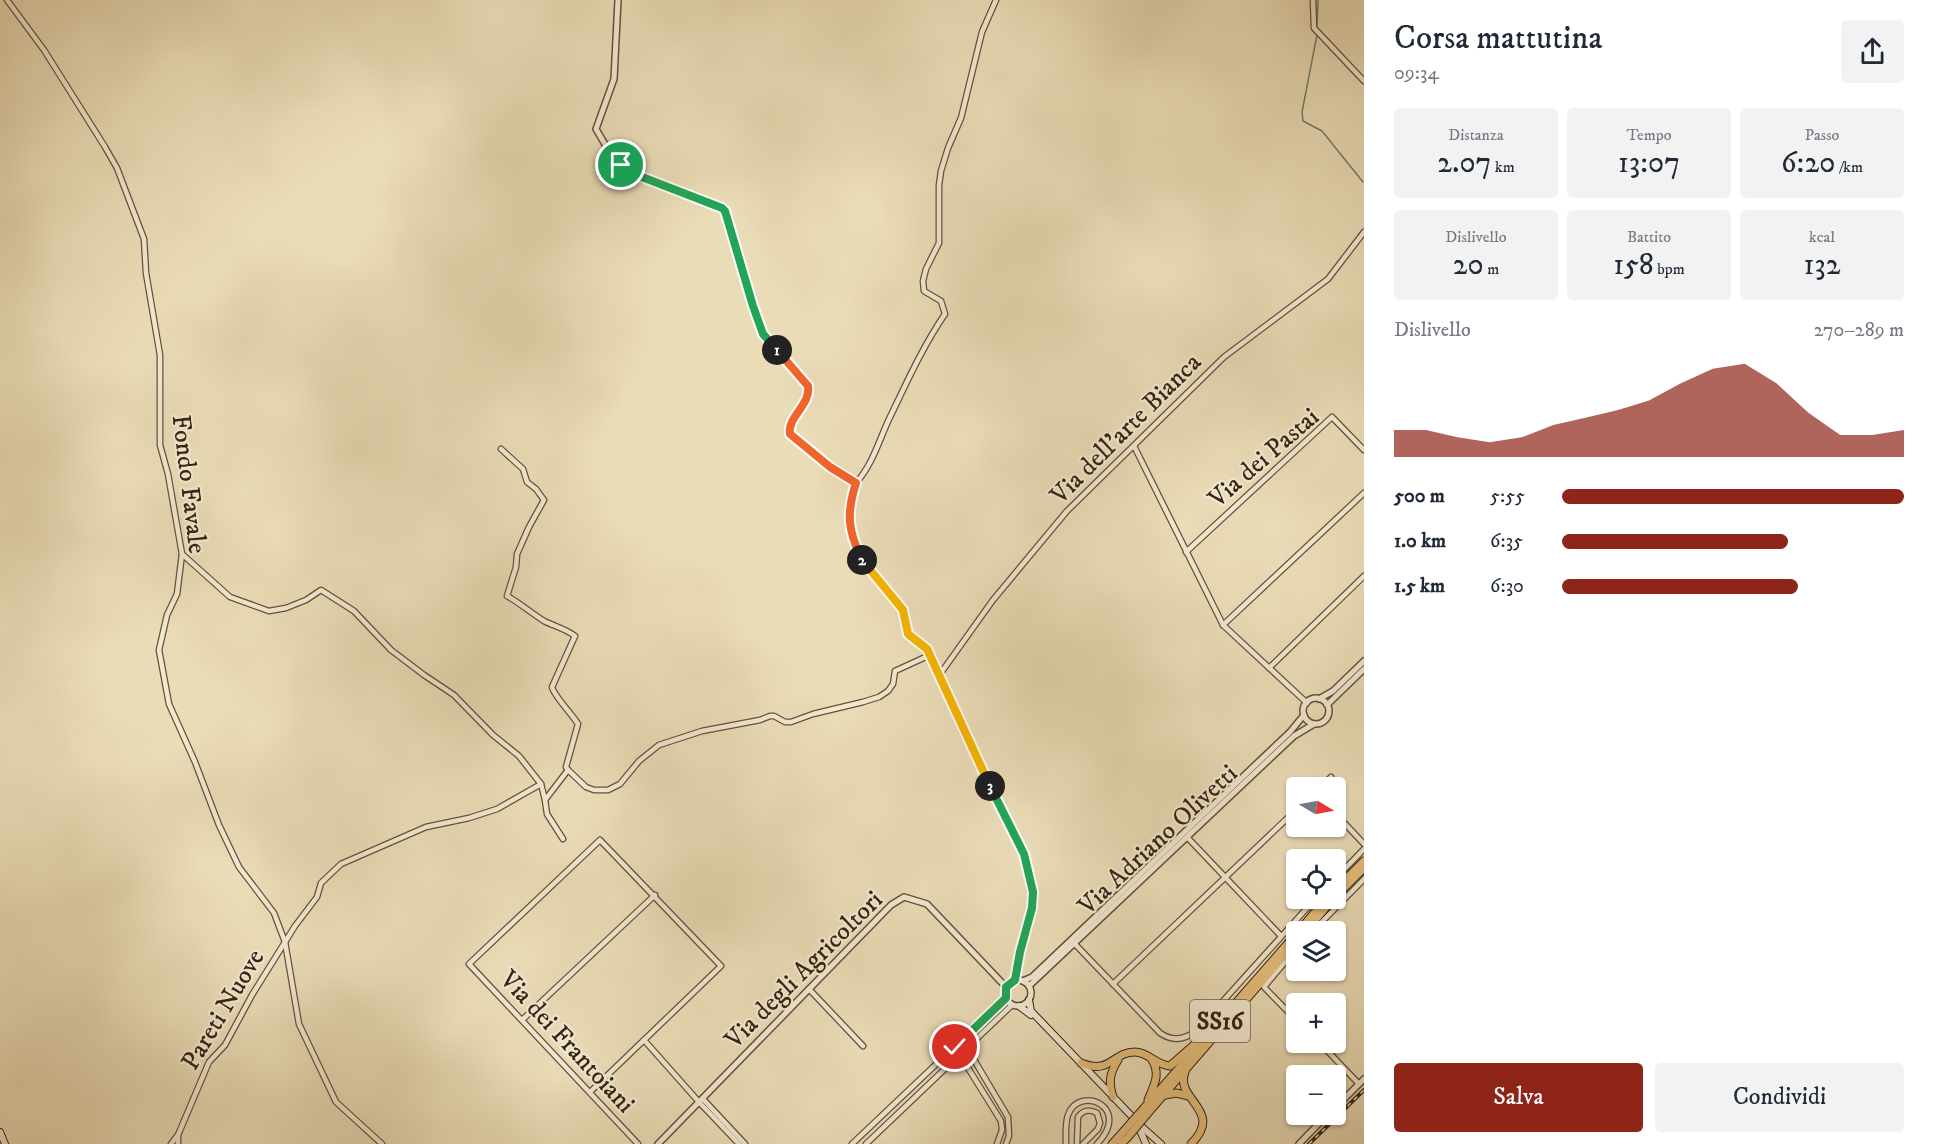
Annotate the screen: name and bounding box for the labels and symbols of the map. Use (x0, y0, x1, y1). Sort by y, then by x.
pin (595, 139, 646, 190)
pin: 1 (762, 335, 792, 365)
street label: Via dell'arte Bianca (1043, 346, 1209, 512)
street label: Via dei Pastai (1201, 401, 1326, 516)
street label: Fondo Favale (164, 413, 213, 555)
pin: 2 (847, 545, 877, 575)
street label: Via Adriano Olivetti (1071, 758, 1245, 923)
pin: 3 (975, 771, 1005, 801)
north arrow (1286, 777, 1346, 837)
street label: Via degli Agricoltori (717, 884, 890, 1057)
street label: Pareti Nuove (174, 943, 272, 1076)
street label: Via dei Frantoiani (492, 963, 642, 1120)
road number: SS16 (1190, 1000, 1250, 1042)
pin (929, 1021, 980, 1072)

